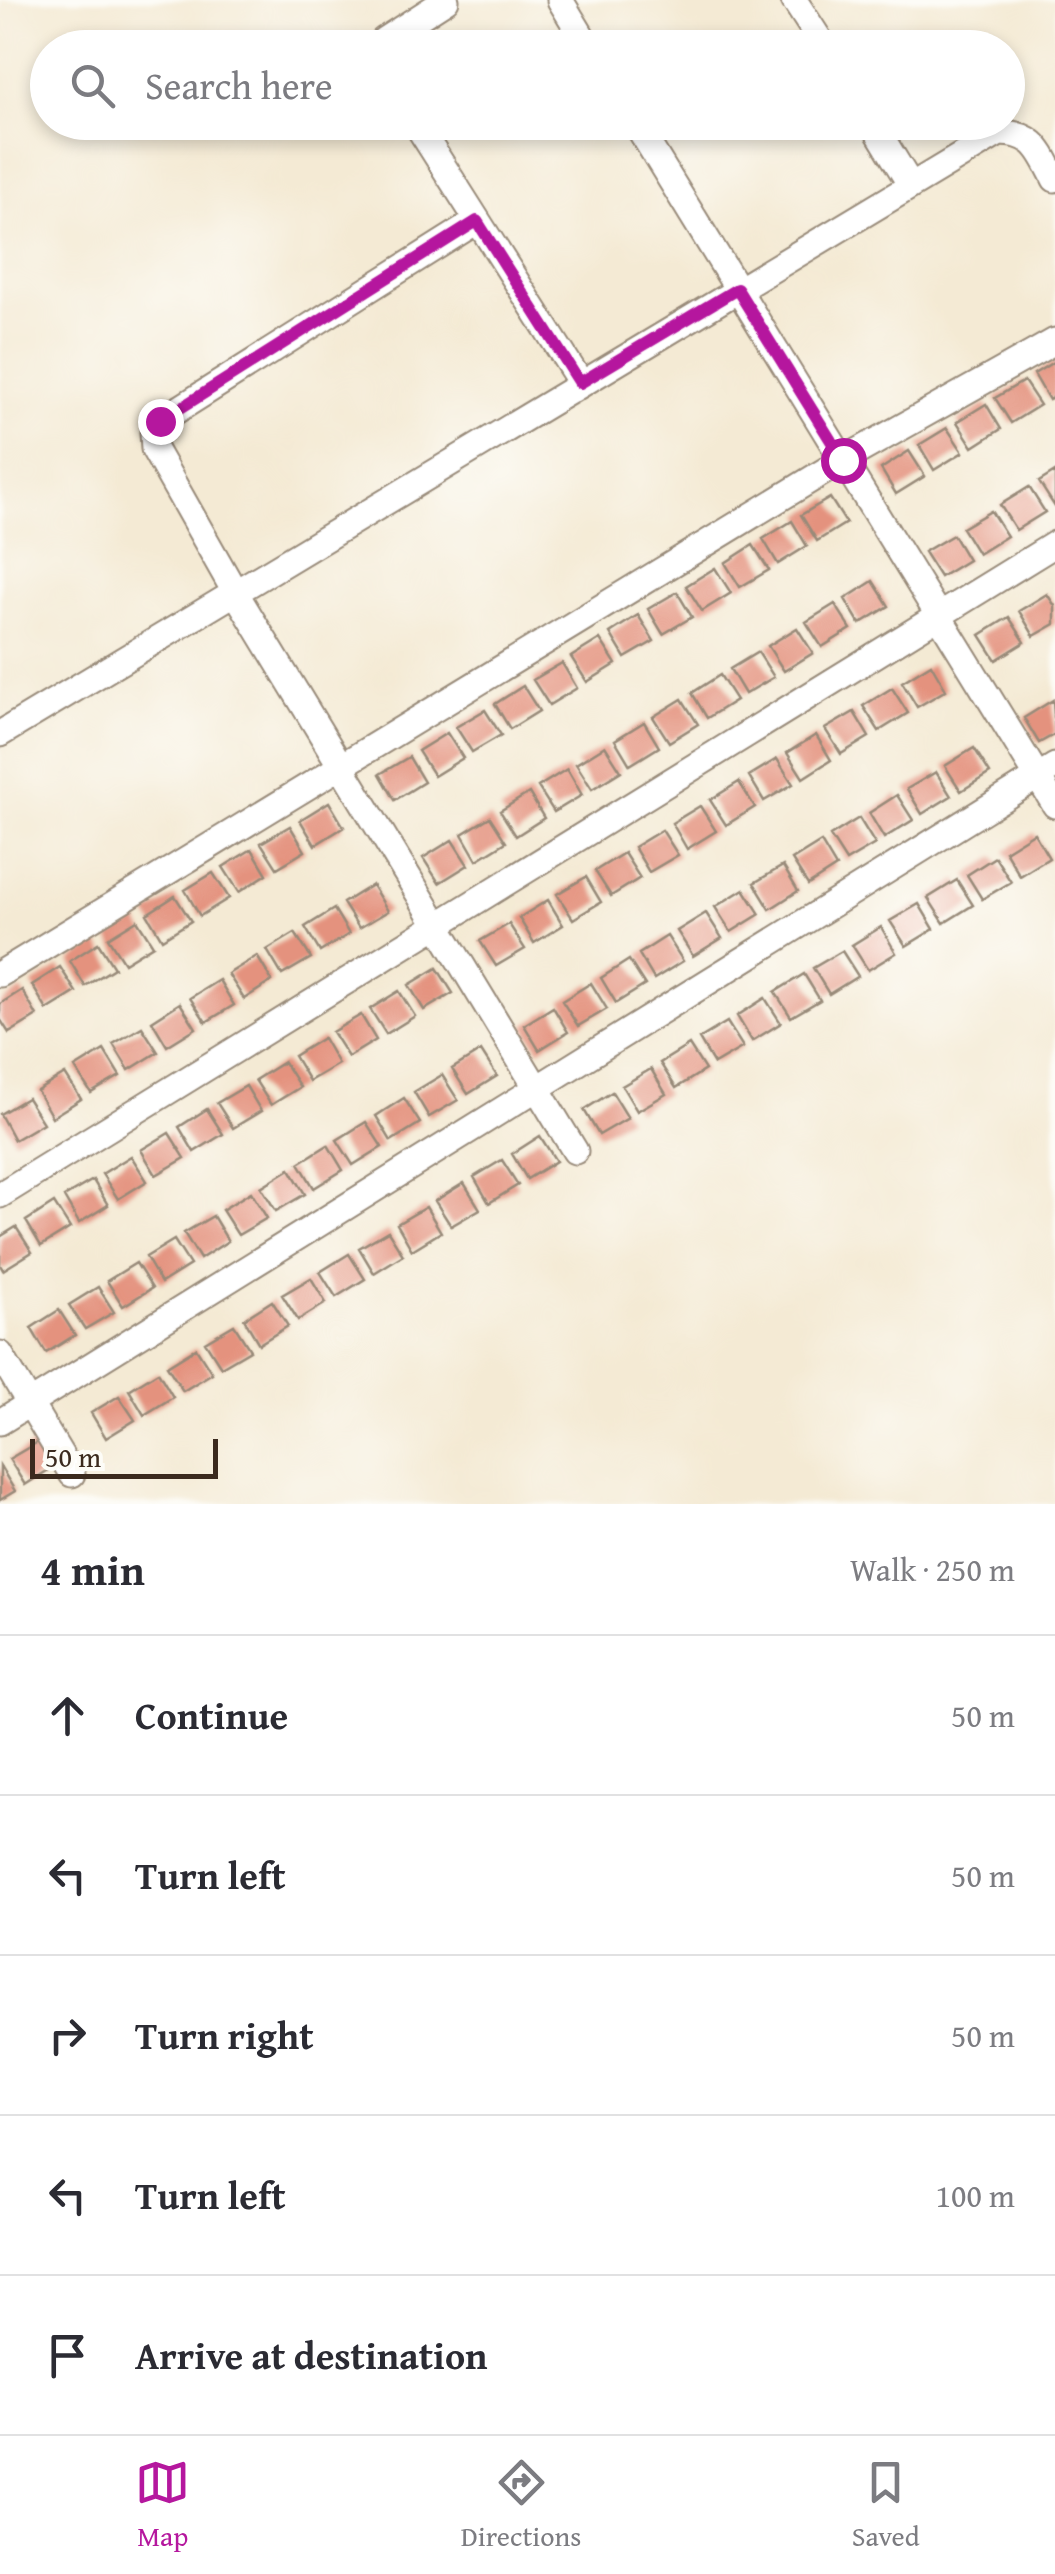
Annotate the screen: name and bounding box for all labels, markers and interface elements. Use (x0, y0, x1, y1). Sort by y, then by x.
search box (30, 30, 1025, 140)
text: Search here (145, 57, 333, 113)
icon: search (65, 58, 120, 113)
route end (138, 399, 184, 445)
route start (821, 438, 867, 484)
scale bar (30, 1434, 218, 1478)
text: 50 m (45, 1436, 101, 1477)
text: 4 min (40, 1539, 145, 1600)
text: Walk · 250 m (850, 1546, 1015, 1593)
text: Continue (135, 1687, 288, 1743)
icon: ahead (40, 1688, 95, 1743)
text: 50 m (951, 1692, 1015, 1739)
text: Turn left (135, 1847, 286, 1903)
icon: left (40, 1848, 95, 1903)
text: 50 m (951, 1852, 1015, 1899)
text: Turn right (135, 2007, 314, 2063)
icon: right (40, 2008, 95, 2063)
text: 50 m (951, 2012, 1015, 2059)
text: Turn left (135, 2167, 286, 2223)
icon: left (40, 2168, 95, 2223)
text: 100 m (936, 2172, 1015, 2219)
text: Arrive at destination (135, 2327, 488, 2383)
icon: arrive (40, 2328, 95, 2383)
tab: Map (135, 2455, 190, 2556)
tab: Directions (461, 2455, 581, 2556)
tab: Saved (852, 2455, 920, 2556)

